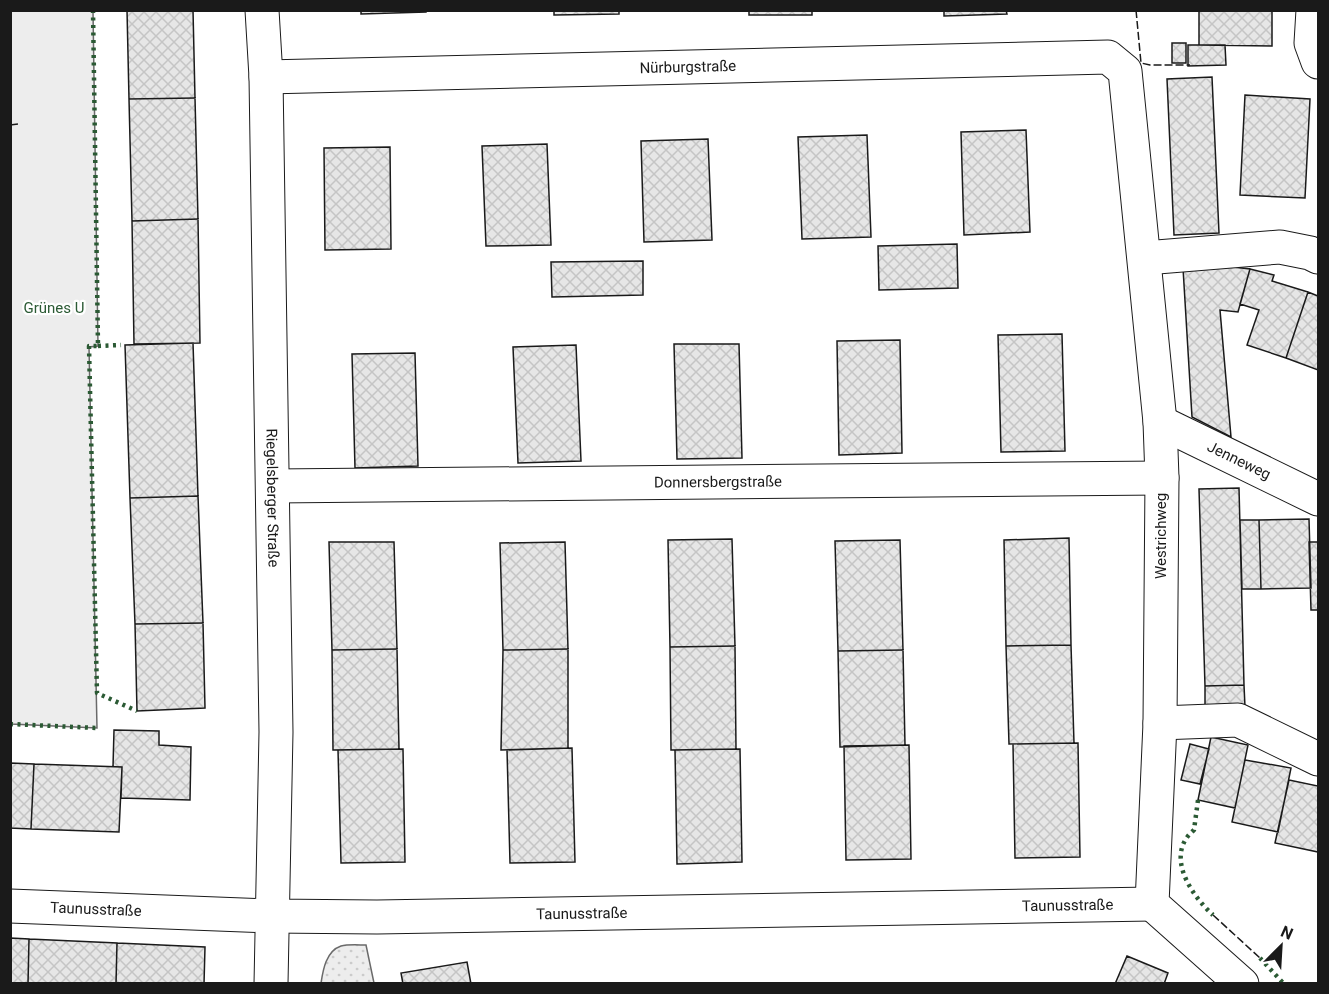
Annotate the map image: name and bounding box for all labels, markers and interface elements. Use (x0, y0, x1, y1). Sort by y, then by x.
street label: Nürburgstraße (639, 57, 736, 77)
park label: Grünes U (24, 299, 85, 317)
street label: Riegelsberger Straße (262, 428, 282, 567)
street label: Jenneweg (1204, 437, 1274, 484)
street label: Donnersbergstraße (654, 472, 782, 492)
street label: Westrichweg (1152, 493, 1170, 579)
street label: Taunusstraße (1022, 896, 1114, 915)
street label: Taunusstraße (50, 899, 142, 920)
street label: Taunusstraße (536, 904, 628, 923)
north arrow (1251, 916, 1311, 976)
text: N (1278, 922, 1296, 944)

